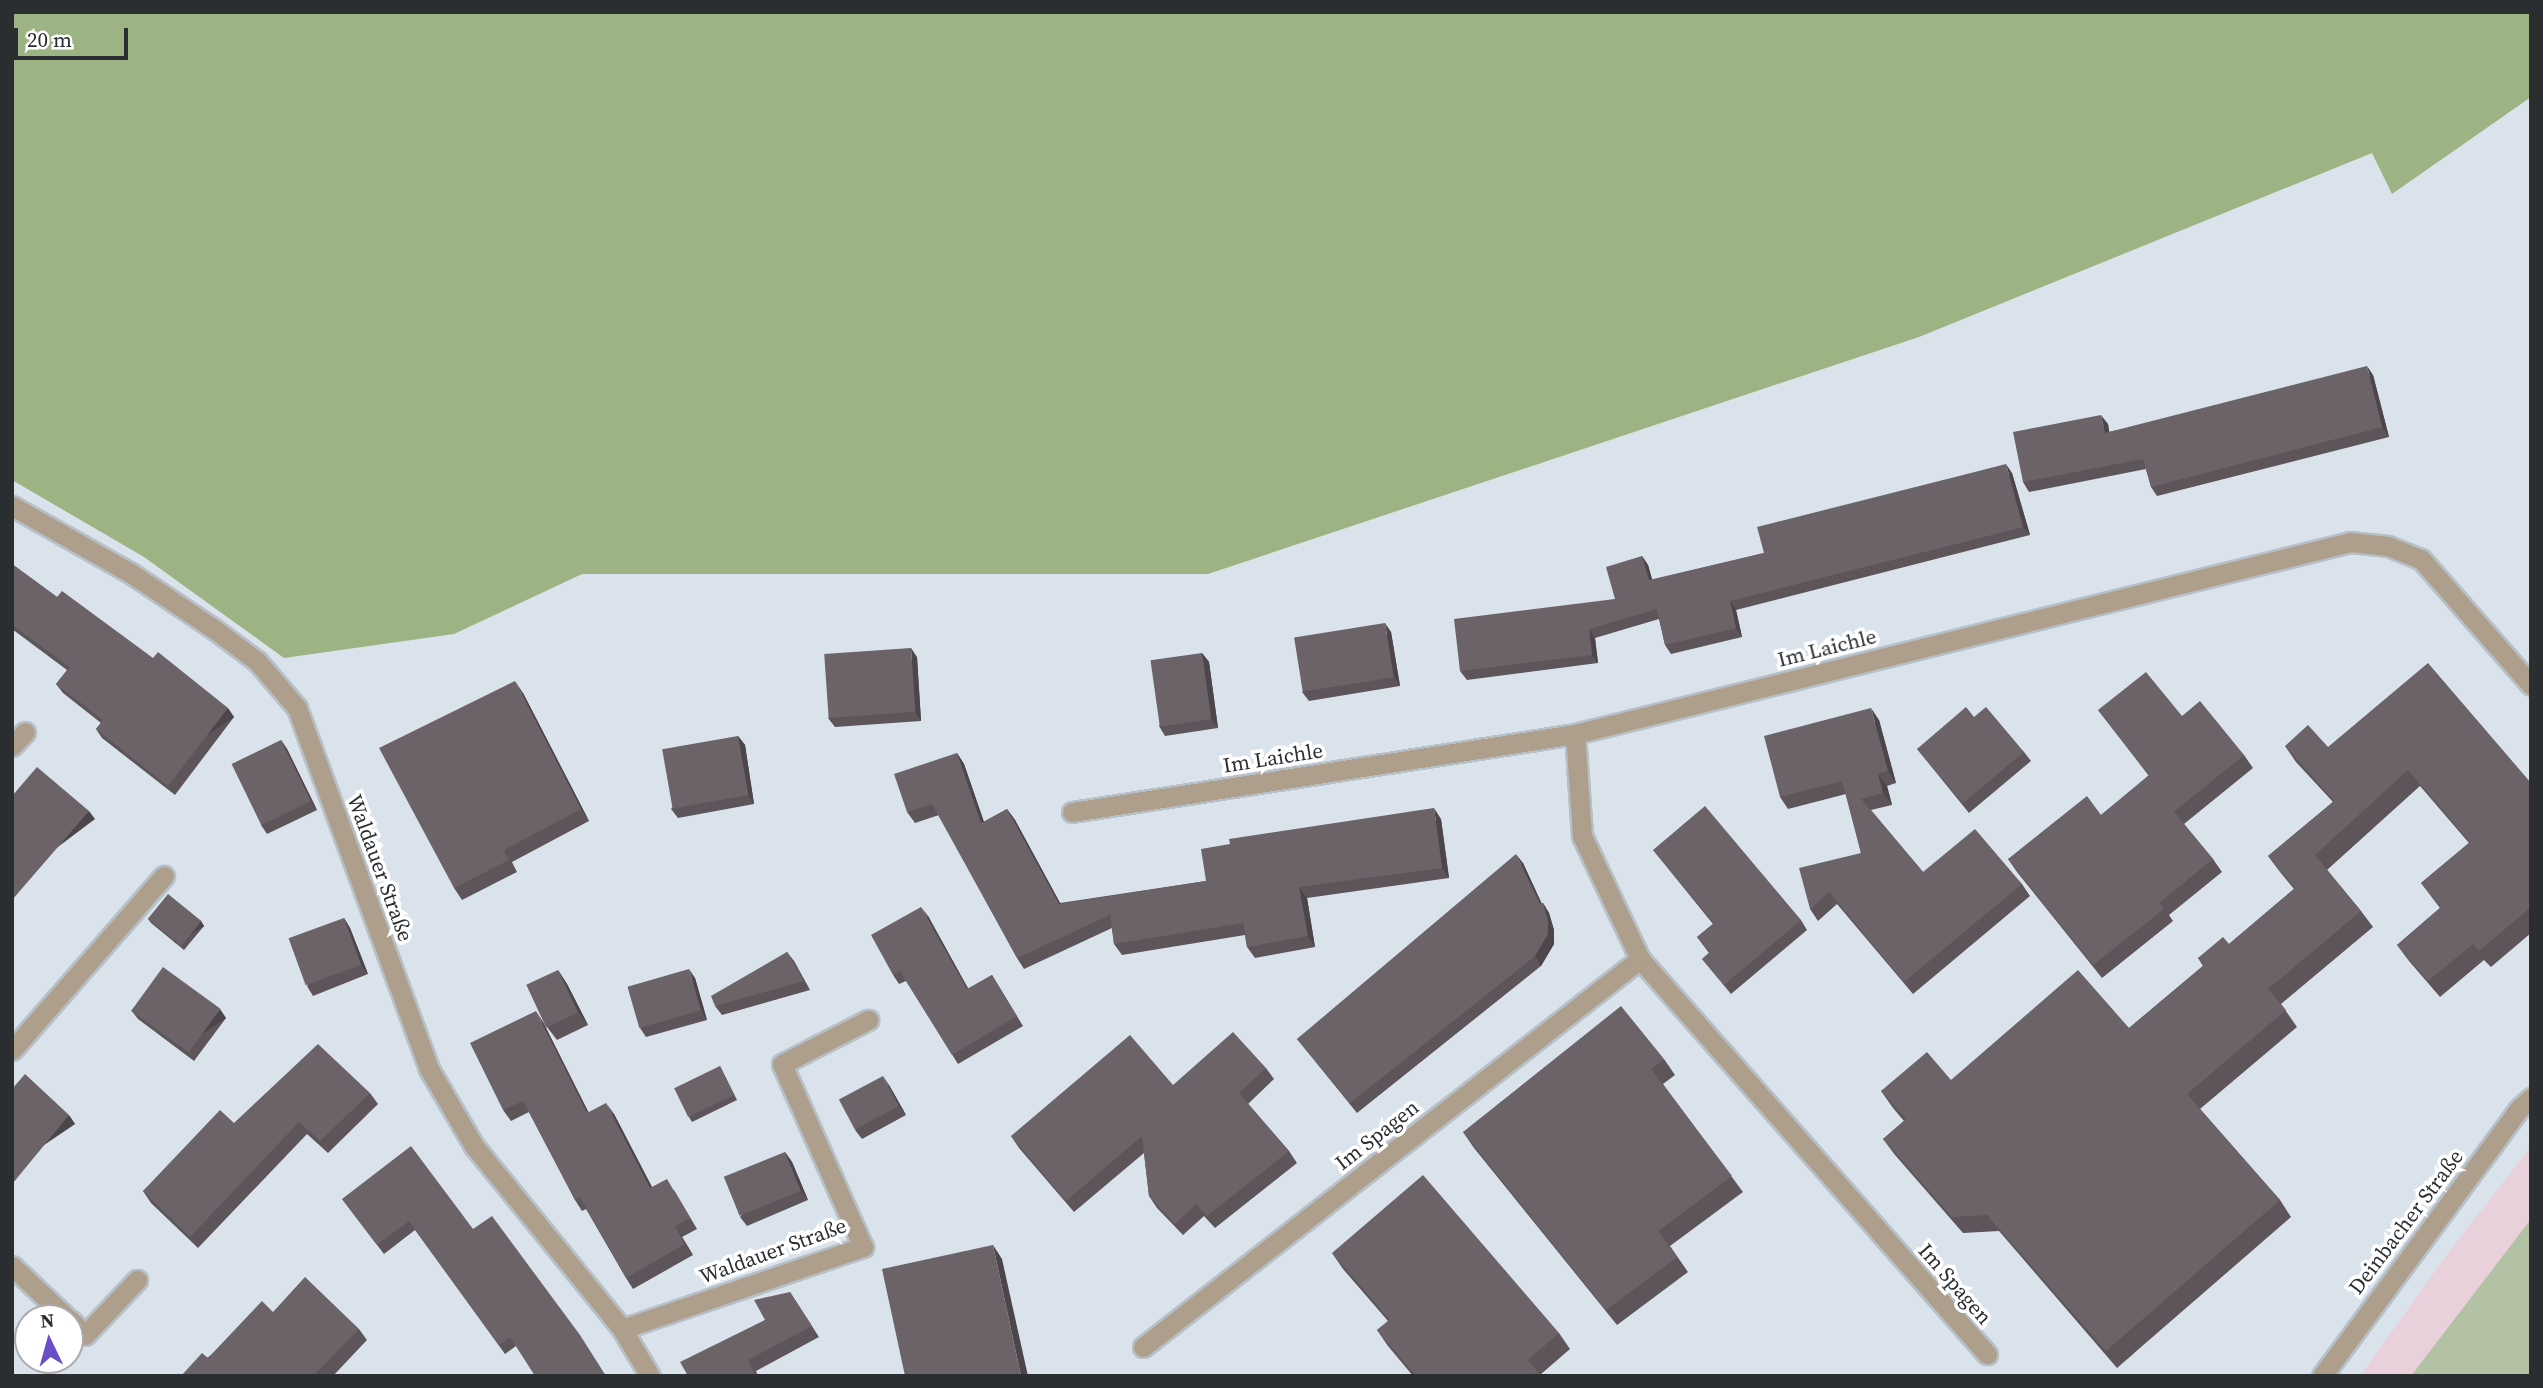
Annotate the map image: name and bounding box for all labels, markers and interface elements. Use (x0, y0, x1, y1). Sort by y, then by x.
scale bar (18, 14, 131, 58)
text: 20 m (27, 25, 72, 54)
street label: Im Laichle (1775, 624, 1879, 672)
street label: Im Laichle (1221, 738, 1325, 778)
street label: Waldauer Straße (342, 791, 418, 945)
street label: Im Spagen (1330, 1095, 1424, 1175)
street label: Deinbacher Straße (2343, 1145, 2469, 1299)
street label: Waldauer Straße (696, 1213, 850, 1289)
street label: Im Spagen (1913, 1238, 1997, 1330)
north arrow (14, 1304, 84, 1374)
text: N (39, 1307, 55, 1334)

